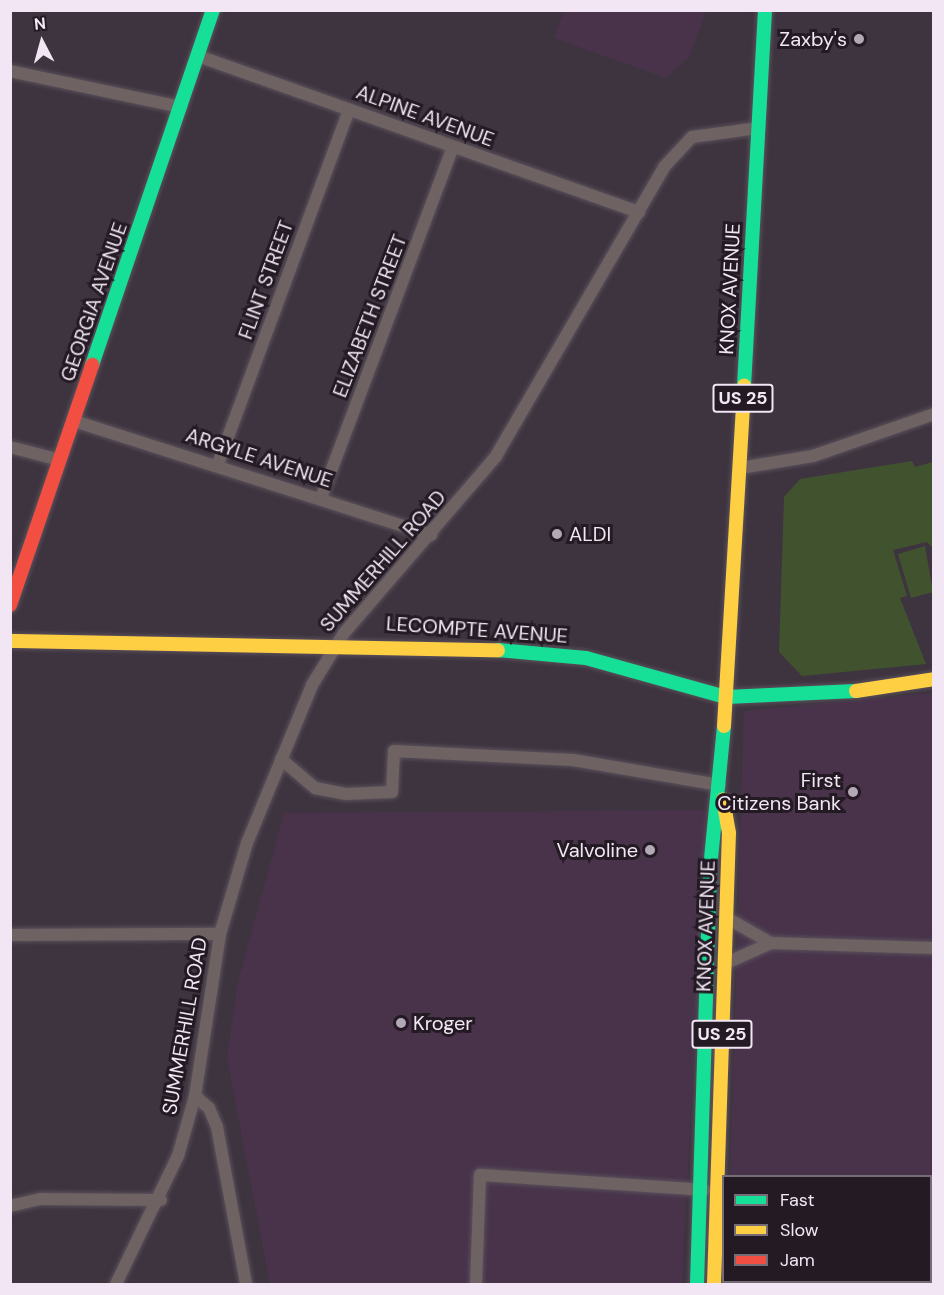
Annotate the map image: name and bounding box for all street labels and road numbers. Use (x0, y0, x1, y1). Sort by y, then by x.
street label: ALPINE AVENUE (353, 80, 497, 152)
street label: FLINT STREET (233, 217, 299, 343)
street label: GEORGIA AVENUE (56, 219, 132, 385)
street label: KNOX AVENUE (715, 223, 745, 355)
street label: ELIZABETH STREET (328, 231, 412, 401)
road number: US 25 (712, 383, 774, 413)
street label: ARGYLE AVENUE (183, 423, 335, 493)
street label: SUMMERHILL ROAD (315, 485, 451, 637)
street label: LECOMPTE AVENUE (385, 612, 569, 648)
street label: KNOX AVENUE (692, 860, 720, 992)
street label: SUMMERHILL ROAD (158, 935, 212, 1117)
road number: US 25 (690, 1019, 754, 1049)

